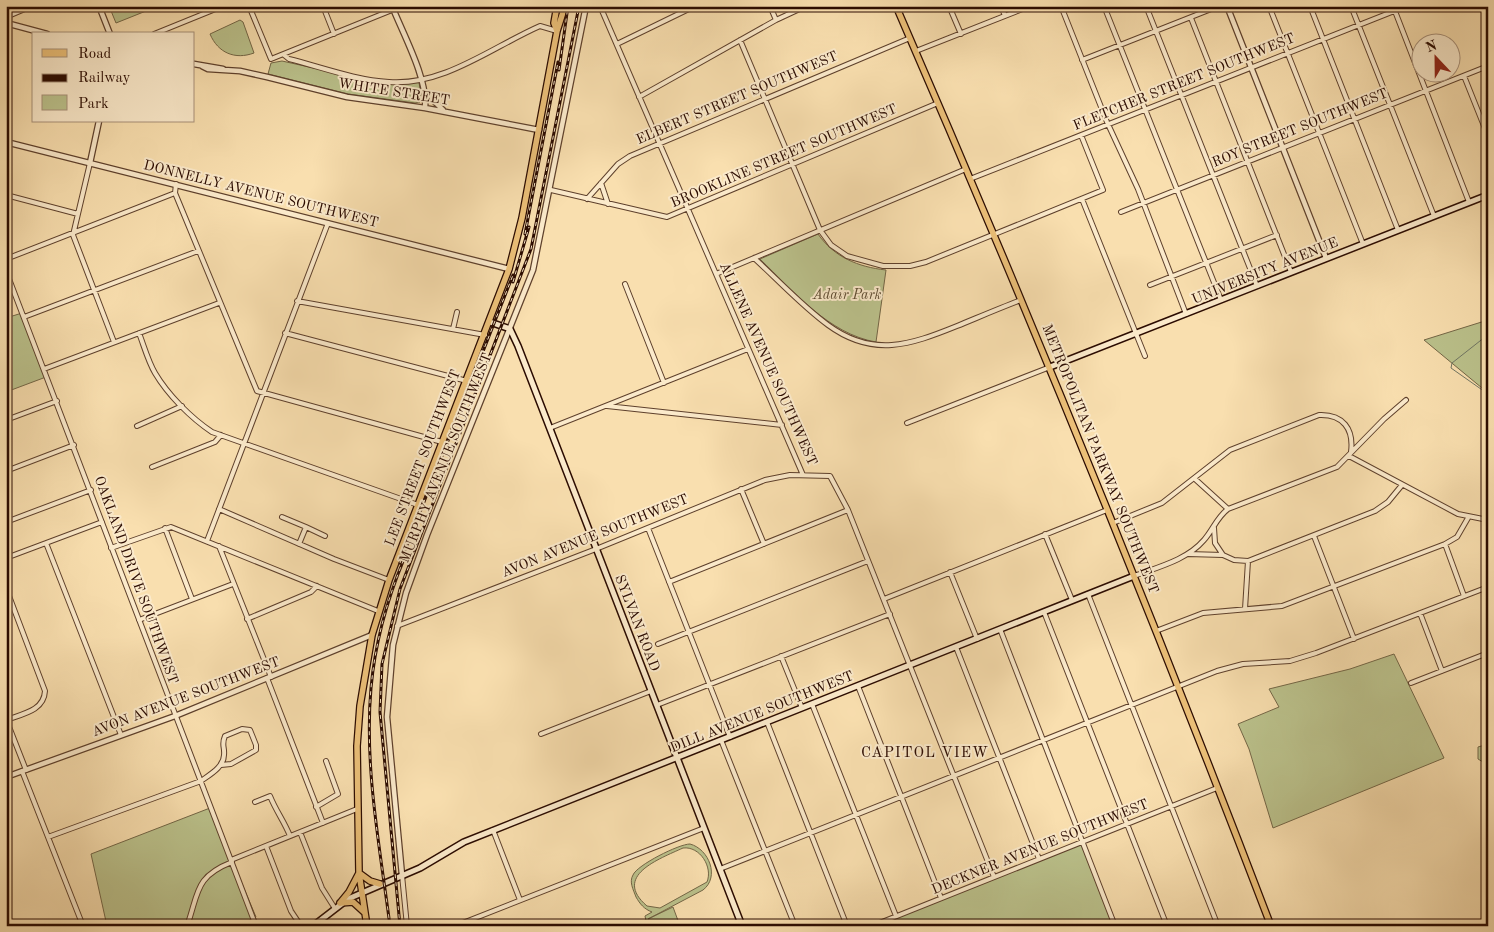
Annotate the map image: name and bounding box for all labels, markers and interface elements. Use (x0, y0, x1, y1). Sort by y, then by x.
street label: FLETCHER STREET SOUTHWEST (1071, 31, 1297, 133)
legend (32, 32, 195, 122)
north arrow (1412, 32, 1462, 82)
text: N (1424, 38, 1439, 55)
text: Road (78, 47, 112, 62)
street label: ELBERT STREET SOUTHWEST (634, 49, 840, 147)
text: Railway (78, 71, 131, 86)
street label: WHITE STREET (337, 76, 451, 108)
street label: ROY STREET SOUTHWEST (1210, 86, 1390, 170)
text: Park (78, 97, 109, 112)
street label: BROOKLINE STREET SOUTHWEST (669, 102, 899, 210)
street label: DONNELLY AVENUE SOUTHWEST (142, 158, 380, 230)
street label: UNIVERSITY AVENUE (1190, 235, 1340, 307)
street label: ALLENE AVENUE SOUTHWEST (717, 260, 819, 468)
park label: Adair Park (812, 288, 881, 302)
street label: METROPOLITAN PARKWAY SOUTHWEST (1039, 322, 1161, 596)
street label: MURPHY AVENUE SOUTHWEST (397, 351, 495, 565)
street label: LEE STREET SOUTHWEST (383, 368, 463, 548)
street label: OAKLAND DRIVE SOUTHWEST (92, 474, 180, 686)
street label: AVON AVENUE SOUTHWEST (500, 492, 690, 580)
street label: SYLVAN ROAD (612, 573, 662, 673)
street label: AVON AVENUE SOUTHWEST (90, 655, 282, 739)
street label: DILL AVENUE SOUTHWEST (668, 669, 856, 755)
district label: CAPITOL VIEW (861, 746, 989, 761)
street label: DECKNER AVENUE SOUTHWEST (930, 797, 1150, 897)

